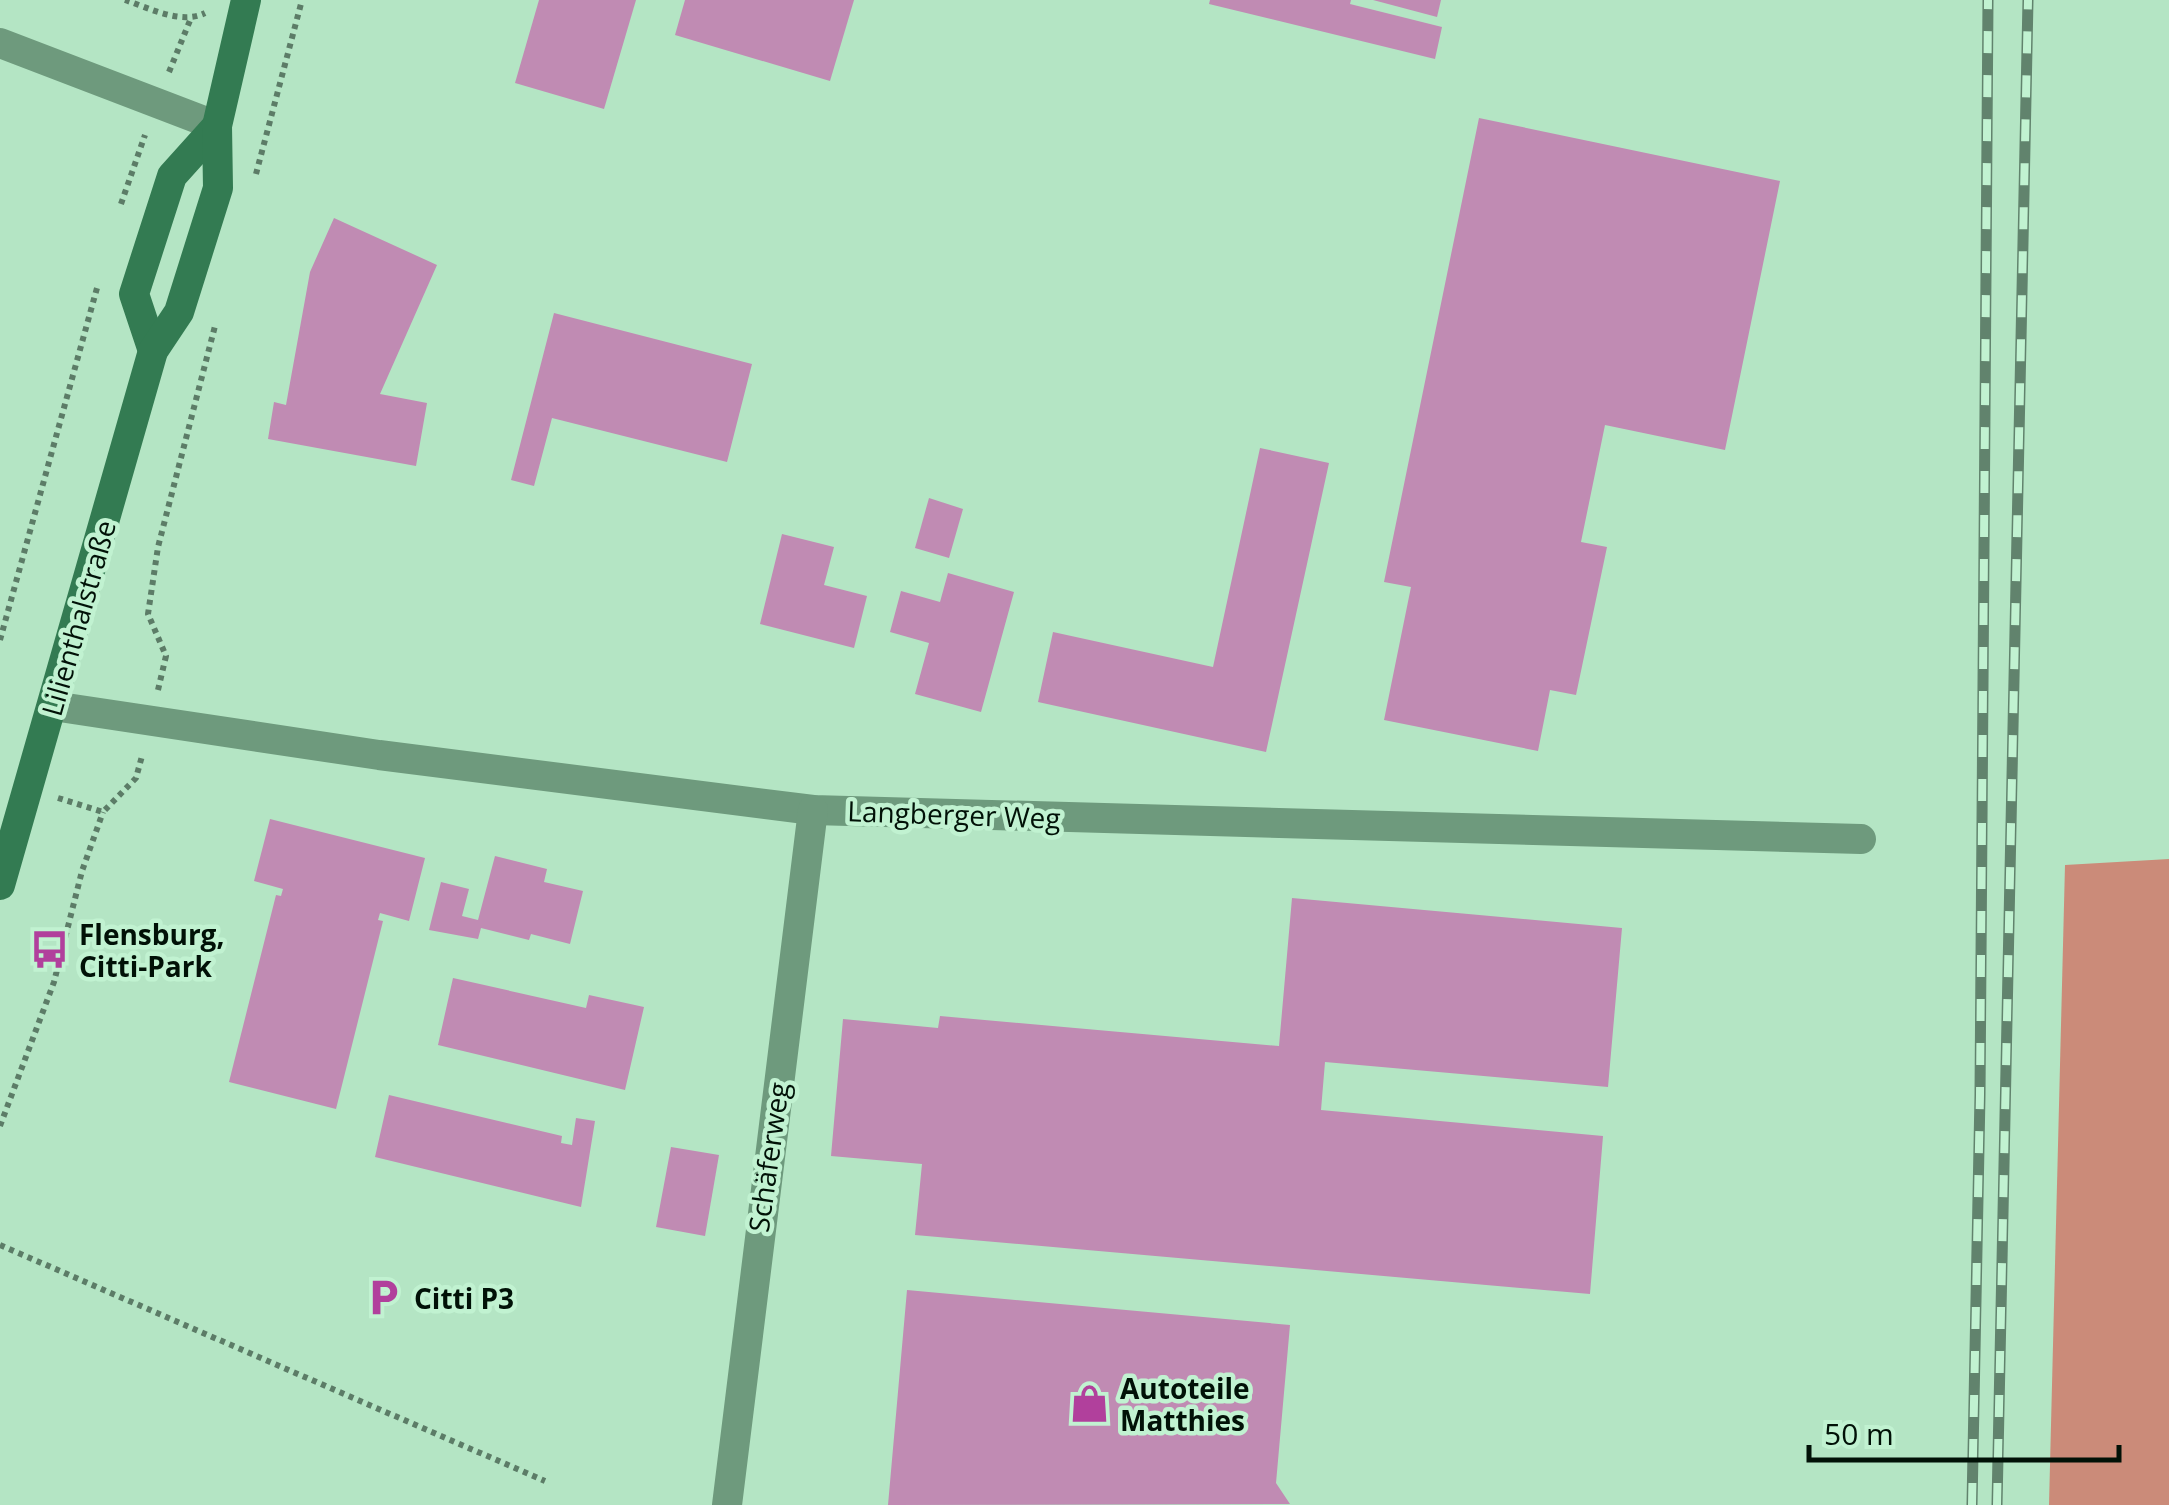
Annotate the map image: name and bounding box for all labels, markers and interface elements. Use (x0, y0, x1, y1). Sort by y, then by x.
street label: Lilienthalstraße (32, 516, 124, 720)
street label: Langberger Weg (847, 791, 1061, 837)
place label: Flensburg, Citti-Park (79, 915, 224, 985)
bus stop icon: Flensburg, Citti-Park (28, 929, 70, 971)
street label: Schäferweg (739, 1080, 797, 1234)
parking icon: Citti P3 (363, 1277, 405, 1319)
place label: Citti P3 (414, 1279, 514, 1317)
place label: Autoteile Matthies (1120, 1369, 1250, 1439)
shop icon: Autoteile Matthies (1069, 1383, 1111, 1425)
scale bar (1809, 1400, 2119, 1462)
text: 50 m (1824, 1413, 1894, 1454)

